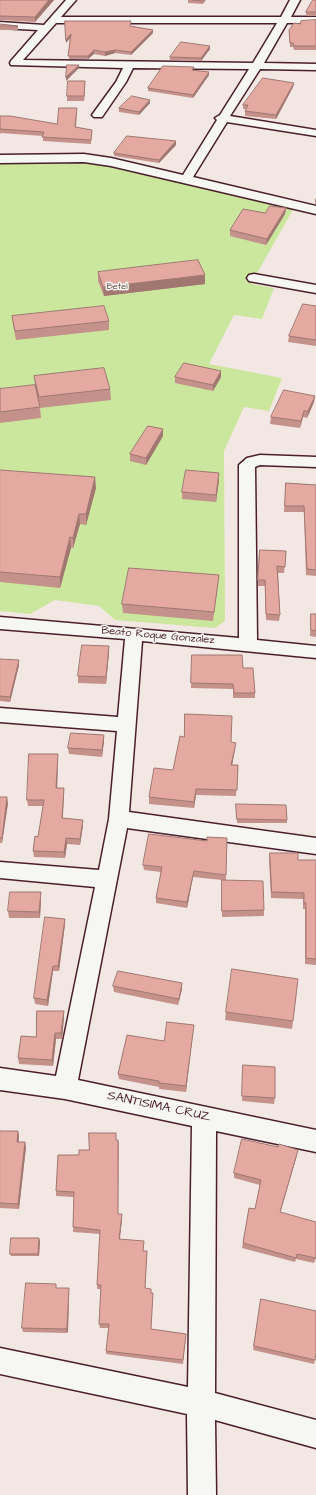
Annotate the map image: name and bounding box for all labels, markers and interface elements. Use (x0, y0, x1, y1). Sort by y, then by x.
park label: Betel (106, 282, 128, 292)
street label: Beato Roque Gonzalez (101, 624, 215, 648)
street label: SANTISIMA CRUZ (106, 1088, 212, 1126)

